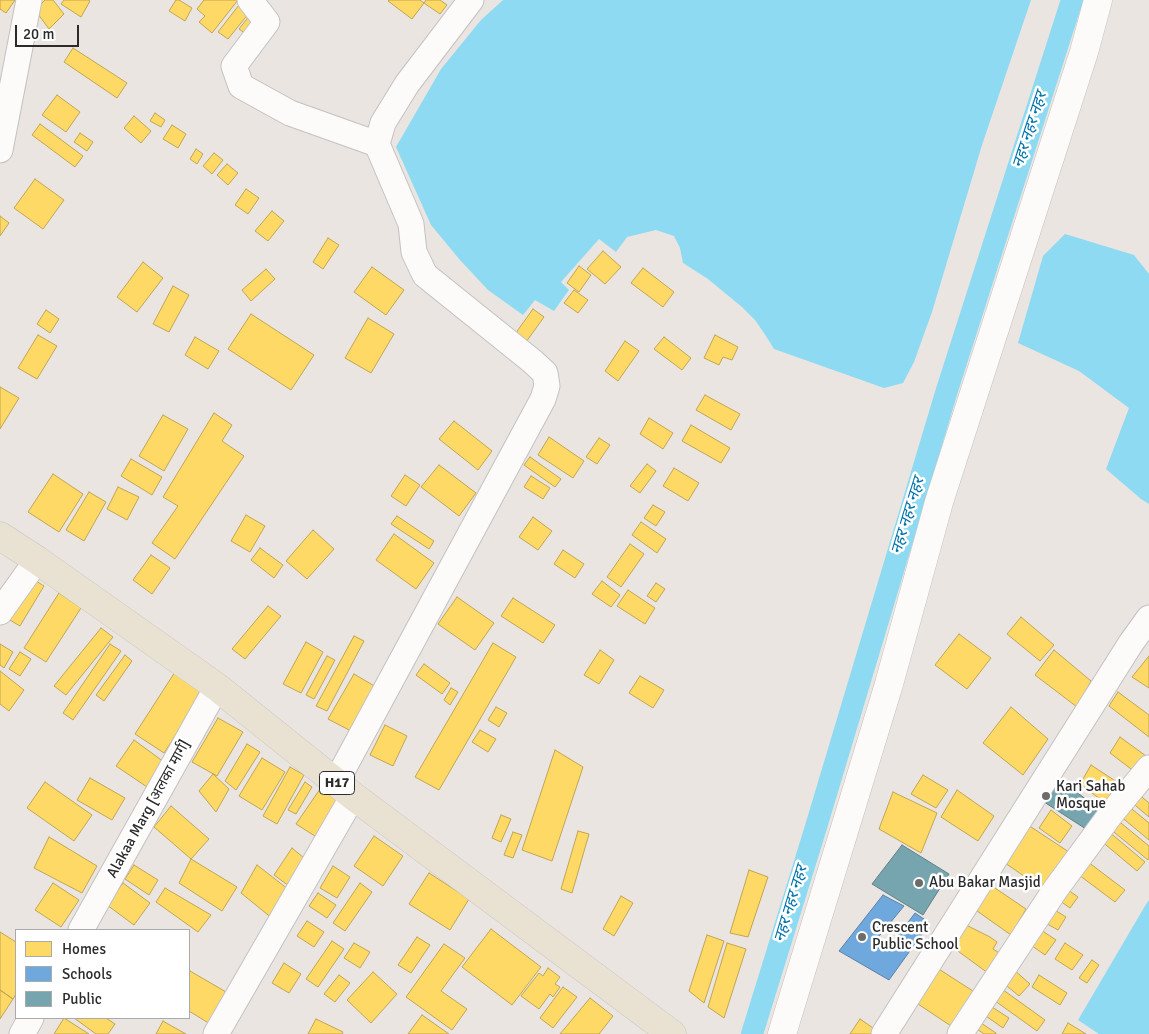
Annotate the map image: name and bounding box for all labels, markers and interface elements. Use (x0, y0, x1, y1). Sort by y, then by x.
scale bar (18, 15, 81, 47)
text: 20 m (23, 25, 54, 43)
water label: नहर नहर नहर (1009, 90, 1051, 170)
water label: नहर नहर नहर (887, 476, 929, 556)
street label: Alakaa Marg [अलका मार्ग] (103, 737, 195, 881)
road number: H17 (320, 771, 354, 794)
place label: Kari Sahab Mosque (1056, 778, 1125, 813)
marker: Kari Sahab Mosque (1040, 790, 1052, 802)
water label: नहर नहर नहर (770, 864, 812, 944)
place label: Abu Bakar Masjid (929, 874, 1041, 892)
marker: Abu Bakar Masjid (913, 877, 925, 889)
place label: Crescent Public School (872, 919, 959, 954)
legend (15, 929, 190, 1019)
marker: Crescent Public School (856, 931, 868, 943)
text: Homes (62, 940, 106, 958)
text: Schools (62, 965, 112, 983)
text: Public (62, 990, 102, 1008)

